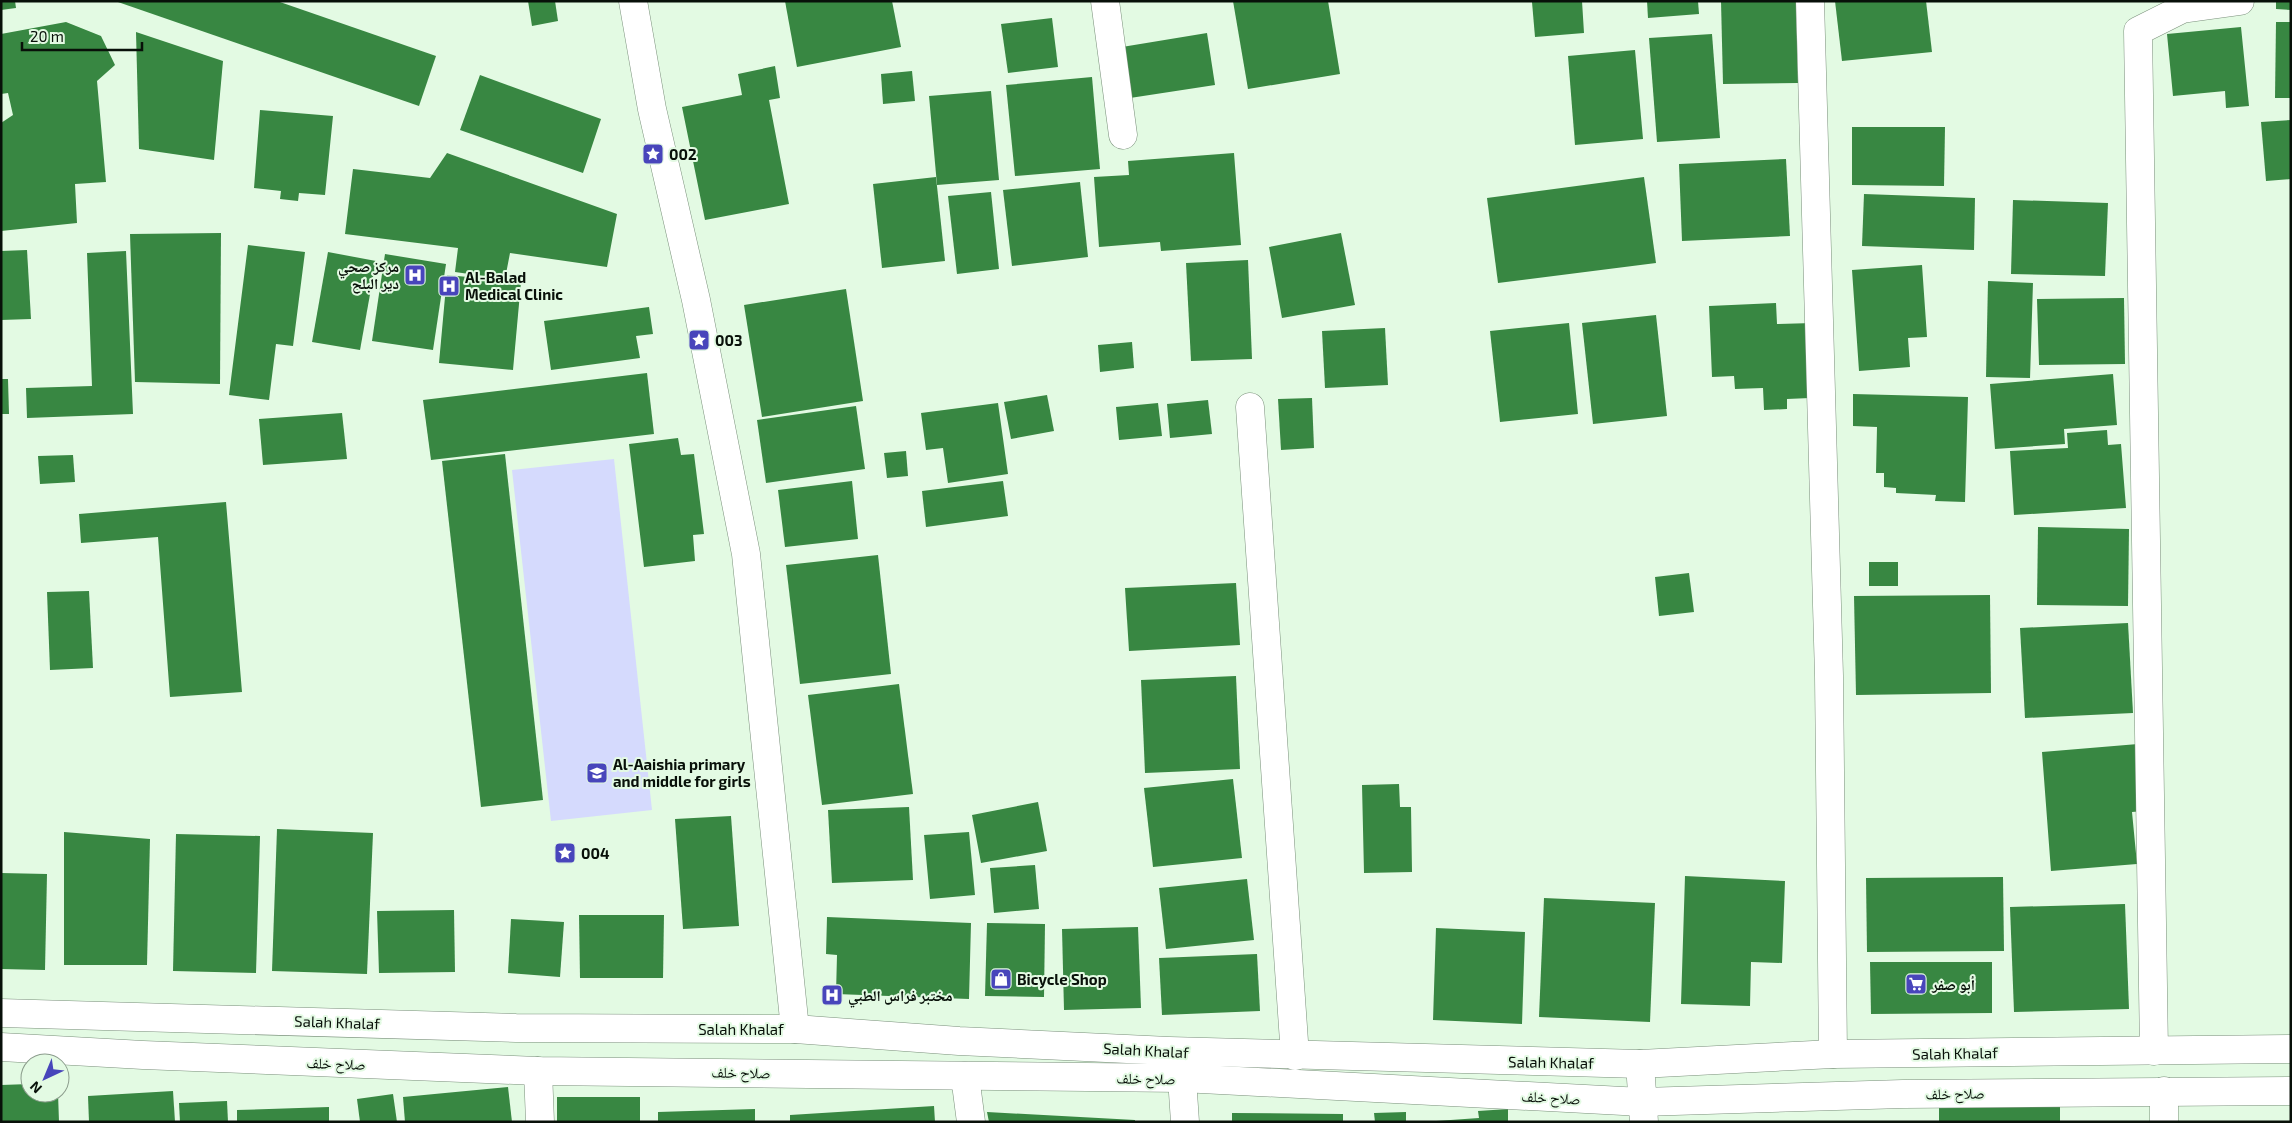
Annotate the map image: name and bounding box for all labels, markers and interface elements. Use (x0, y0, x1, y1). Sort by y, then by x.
scale bar (22, 20, 142, 52)
text: 20 m (30, 27, 64, 45)
place icon: 002 (641, 142, 665, 166)
place label: 002 (669, 145, 697, 163)
place label: مركز صحي دير البلح (338, 257, 399, 294)
hospital icon: مركز صحي دير البلح (403, 263, 427, 287)
place label: Al-Balad Medical Clinic (465, 268, 563, 303)
hospital icon: Al-Balad Medical Clinic (437, 274, 461, 298)
place icon: 003 (687, 328, 711, 352)
place label: 003 (715, 331, 742, 349)
place label: Al-Aaishia primary and middle for girls (613, 755, 751, 790)
school or university icon: Al-Aaishia primary and middle for girls (585, 761, 609, 785)
place icon: 004 (553, 841, 577, 865)
place label: 004 (581, 844, 610, 862)
shop icon: Bicycle Shop (989, 967, 1013, 991)
place label: Bicycle Shop (1017, 970, 1107, 989)
supermarket icon: أبو صفر (1904, 972, 1928, 996)
place label: أبو صفر (1931, 975, 1975, 994)
hospital icon: مختبر فراس الطبي (820, 983, 844, 1007)
place label: مختبر فراس الطبي (848, 986, 952, 1008)
street label: Salah Khalaf (294, 1012, 380, 1032)
street label: Salah Khalaf (698, 1020, 784, 1038)
street label: Salah Khalaf (1103, 1039, 1190, 1061)
street label: Salah Khalaf (1912, 1043, 1998, 1063)
street label: Salah Khalaf (1508, 1052, 1594, 1072)
north arrow (20, 1053, 70, 1103)
street label: صلاح خلف (306, 1053, 366, 1075)
street label: صلاح خلف (711, 1062, 771, 1084)
street label: صلاح خلف (1116, 1068, 1176, 1090)
text: N (26, 1078, 45, 1097)
street label: صلاح خلف (1925, 1083, 1985, 1105)
street label: صلاح خلف (1521, 1086, 1581, 1110)

